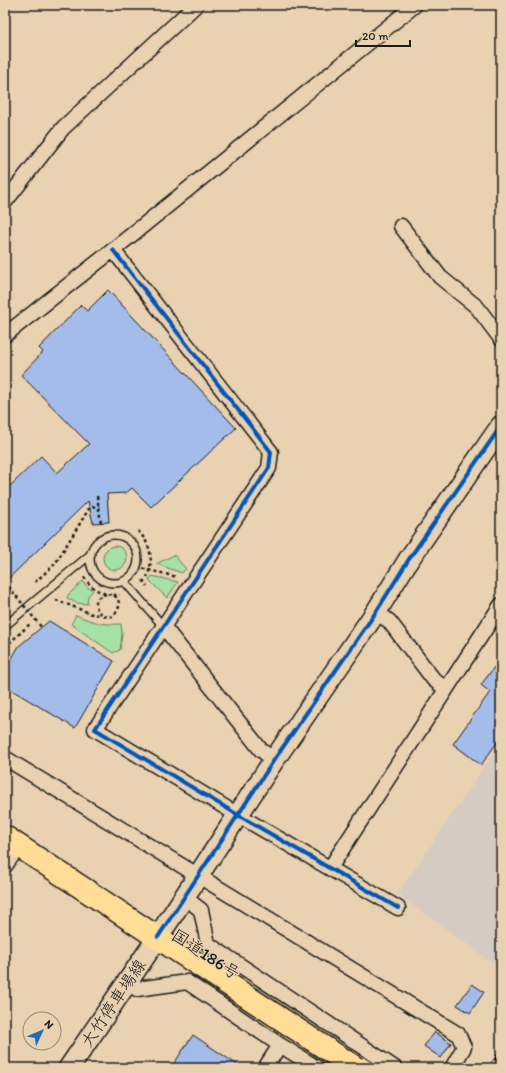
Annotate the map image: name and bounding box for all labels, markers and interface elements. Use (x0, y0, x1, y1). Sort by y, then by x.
scale bar (356, 22, 410, 48)
text: 20 m (362, 29, 389, 43)
street label: 国道186号 (168, 925, 244, 983)
street label: 大竹停車場線 (76, 955, 150, 1051)
north arrow (22, 1011, 62, 1051)
text: N (42, 1017, 56, 1032)

